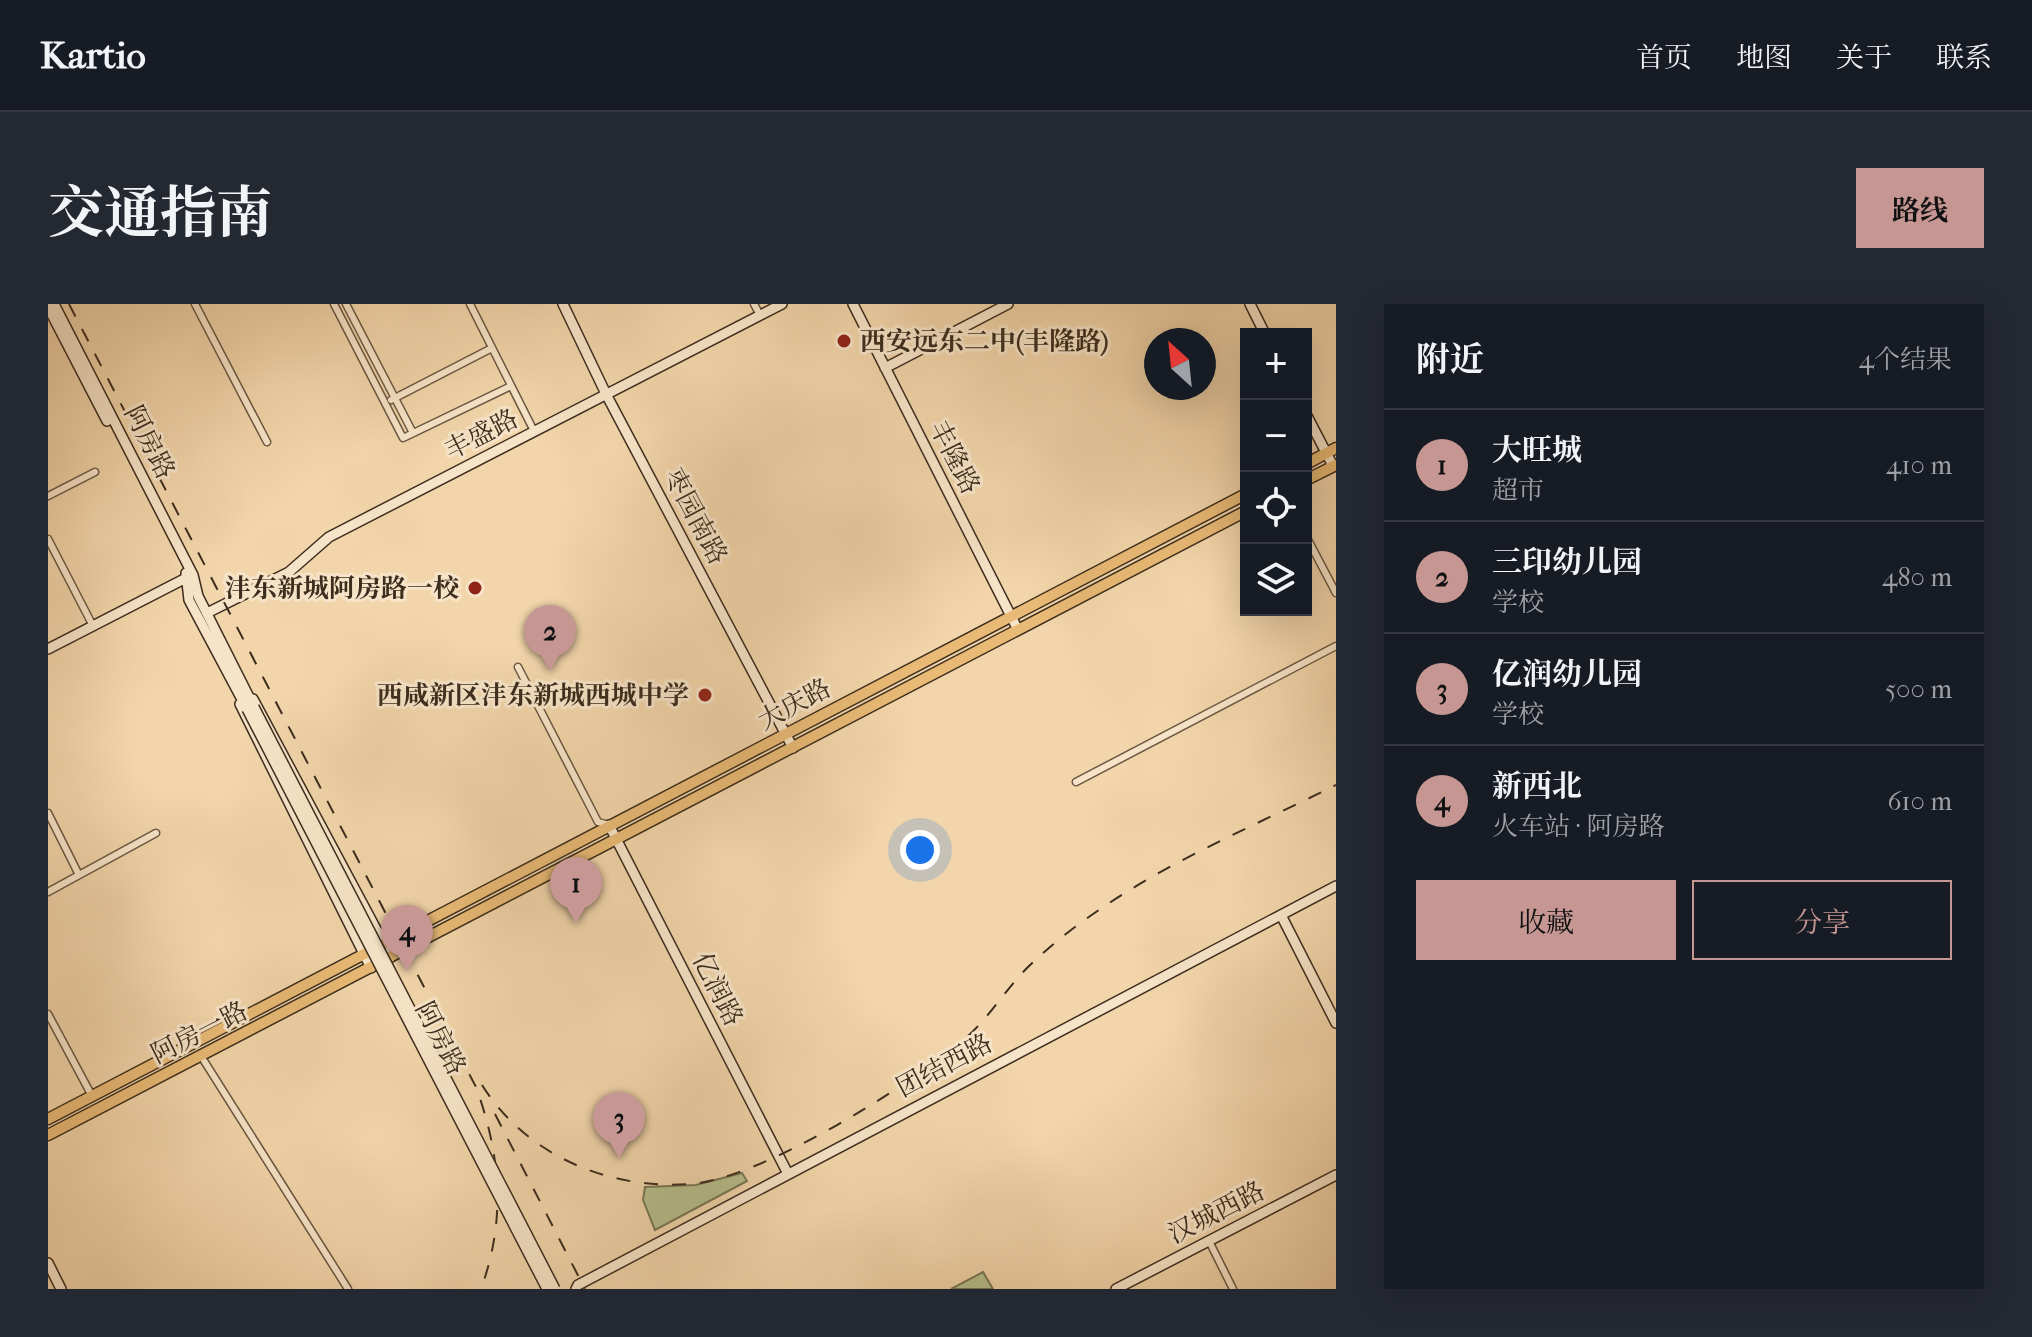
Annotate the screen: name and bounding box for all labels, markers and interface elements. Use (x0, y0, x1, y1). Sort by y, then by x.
text: Kartio (40, 33, 146, 78)
text: 首页 (1636, 41, 1692, 74)
text: 地图 (1736, 41, 1792, 74)
text: 关于 (1836, 41, 1892, 74)
text: 联系 (1936, 41, 1992, 74)
button: 路线 (1856, 168, 1984, 248)
text: 交通指南 (48, 181, 272, 246)
place label: 西安远东二中(丰隆路) (860, 326, 1108, 357)
north arrow (1144, 328, 1216, 400)
map controls (1240, 328, 1312, 616)
button: + (1240, 328, 1312, 400)
marker: 西安远东二中(丰隆路) (835, 332, 853, 350)
text: 附近 (1416, 340, 1484, 380)
text: 4个结果 (1859, 344, 1952, 375)
street label: 阿房路 (118, 400, 181, 484)
button: − (1240, 400, 1312, 472)
street label: 丰盛路 (439, 403, 523, 466)
street label: 丰隆路 (923, 415, 986, 499)
text: 大旺城 (1492, 433, 1582, 468)
text: 1 (1437, 450, 1447, 481)
text: 410 m (1886, 450, 1952, 481)
street label: 枣园南路 (657, 463, 734, 569)
button: locate (1240, 472, 1312, 544)
text: 超市 (1492, 475, 1544, 506)
button: layers (1240, 544, 1312, 616)
text: 三印幼儿园 (1492, 545, 1642, 580)
text: 2 (1435, 562, 1449, 593)
text: 480 m (1882, 562, 1952, 593)
place label: 沣东新城阿房路一校 (225, 573, 459, 604)
marker: 沣东新城阿房路一校 (466, 579, 484, 597)
text: 学校 (1492, 587, 1544, 618)
pin: 2 (524, 605, 576, 671)
text: 亿润幼儿园 (1492, 657, 1642, 692)
street label: 大庆路 (753, 672, 836, 736)
text: 3 (1437, 674, 1447, 705)
text: 500 m (1885, 674, 1952, 705)
place label: 西咸新区沣东新城西城中学 (377, 680, 689, 711)
marker: 西咸新区沣东新城西城中学 (696, 686, 714, 704)
text: 学校 (1492, 699, 1544, 730)
text: 新西北 (1492, 769, 1582, 804)
text: 4 (1434, 786, 1450, 817)
text: 610 m (1887, 786, 1952, 817)
text: 火车站 · 阿房路 (1492, 811, 1664, 842)
your location (900, 830, 940, 870)
pin: 1 (550, 857, 602, 923)
button: 收藏 (1416, 880, 1676, 960)
button: 分享 (1692, 880, 1952, 960)
pin: 4 (381, 905, 433, 971)
street label: 亿润路 (686, 947, 749, 1031)
street label: 阿房一路 (146, 995, 253, 1070)
street label: 阿房路 (409, 996, 472, 1080)
street label: 团结西路 (891, 1027, 997, 1104)
pin: 3 (593, 1092, 645, 1158)
street label: 汉城西路 (1163, 1175, 1270, 1250)

